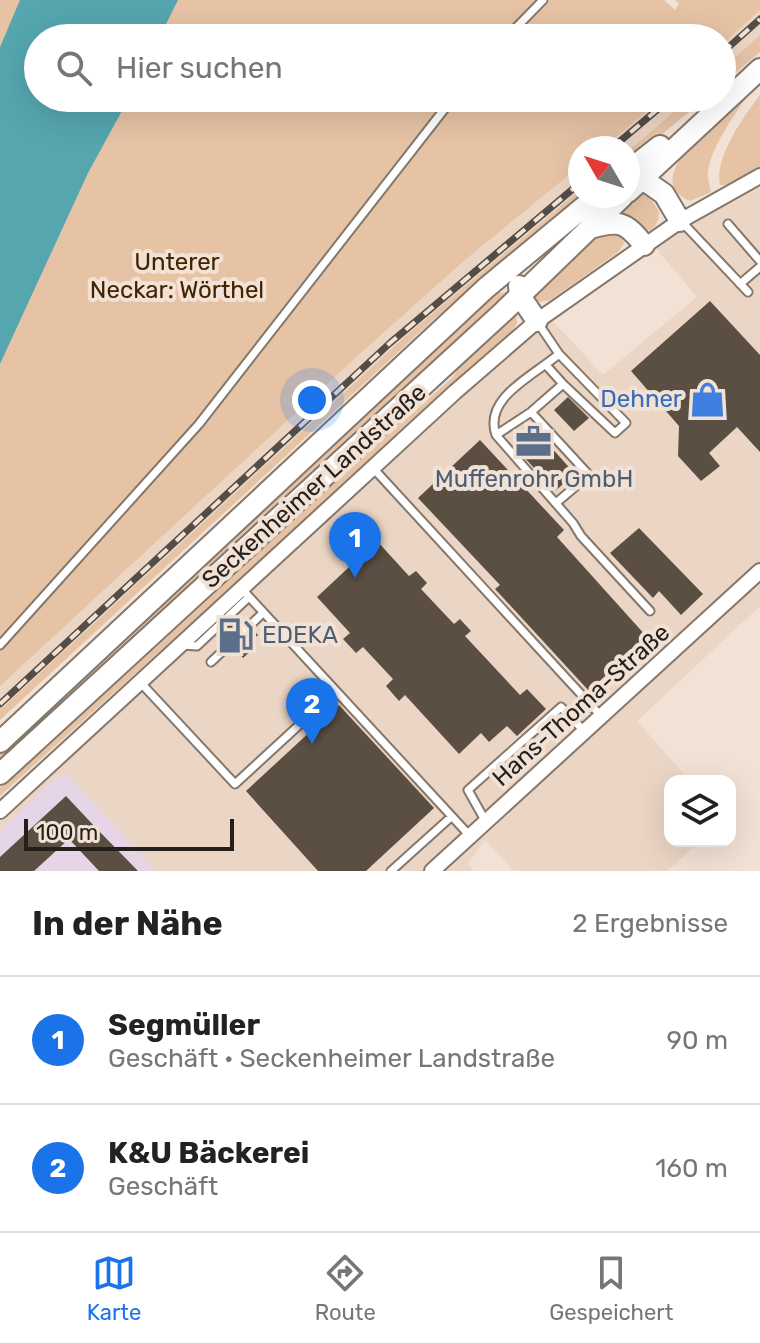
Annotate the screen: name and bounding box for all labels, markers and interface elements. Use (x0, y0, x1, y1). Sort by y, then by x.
search box (24, 24, 736, 112)
icon: search (52, 46, 96, 90)
text: Hier suchen (116, 50, 283, 86)
north arrow (568, 136, 640, 208)
park label: Unterer Neckar: Wörthel (90, 248, 264, 304)
street label: Seckenheimer Landstraße (196, 378, 432, 594)
your location (292, 380, 332, 420)
shop icon: Dehner (689, 380, 727, 418)
place label: Dehner (600, 385, 682, 413)
office icon: Muffenrohr GmbH (515, 423, 553, 461)
place label: Muffenrohr GmbH (435, 465, 633, 493)
pin: 1 (329, 512, 381, 578)
fuel station icon: EDEKA (217, 616, 255, 654)
street label: Hans-Thoma-Straße (487, 618, 675, 792)
place label: EDEKA (262, 621, 338, 649)
pin: 2 (286, 678, 338, 744)
map controls (664, 775, 736, 847)
button: layers (664, 775, 736, 847)
scale bar (24, 815, 234, 851)
text: 100 m (36, 819, 98, 846)
text: In der Nähe (32, 903, 223, 944)
text: 2 Ergebnisse (572, 908, 728, 939)
text: Segmüller (108, 1007, 260, 1043)
text: 1 (52, 1025, 64, 1056)
text: 90 m (667, 1025, 728, 1056)
text: Geschäft · Seckenheimer Landstraße (108, 1043, 555, 1074)
text: K&U Bäckerei (108, 1135, 309, 1171)
text: 2 (50, 1153, 66, 1184)
text: 160 m (655, 1153, 728, 1184)
text: Geschäft (108, 1171, 218, 1202)
tab: Karte (87, 1251, 141, 1326)
tab: Route (315, 1251, 376, 1326)
tab: Gespeichert (549, 1251, 673, 1326)

